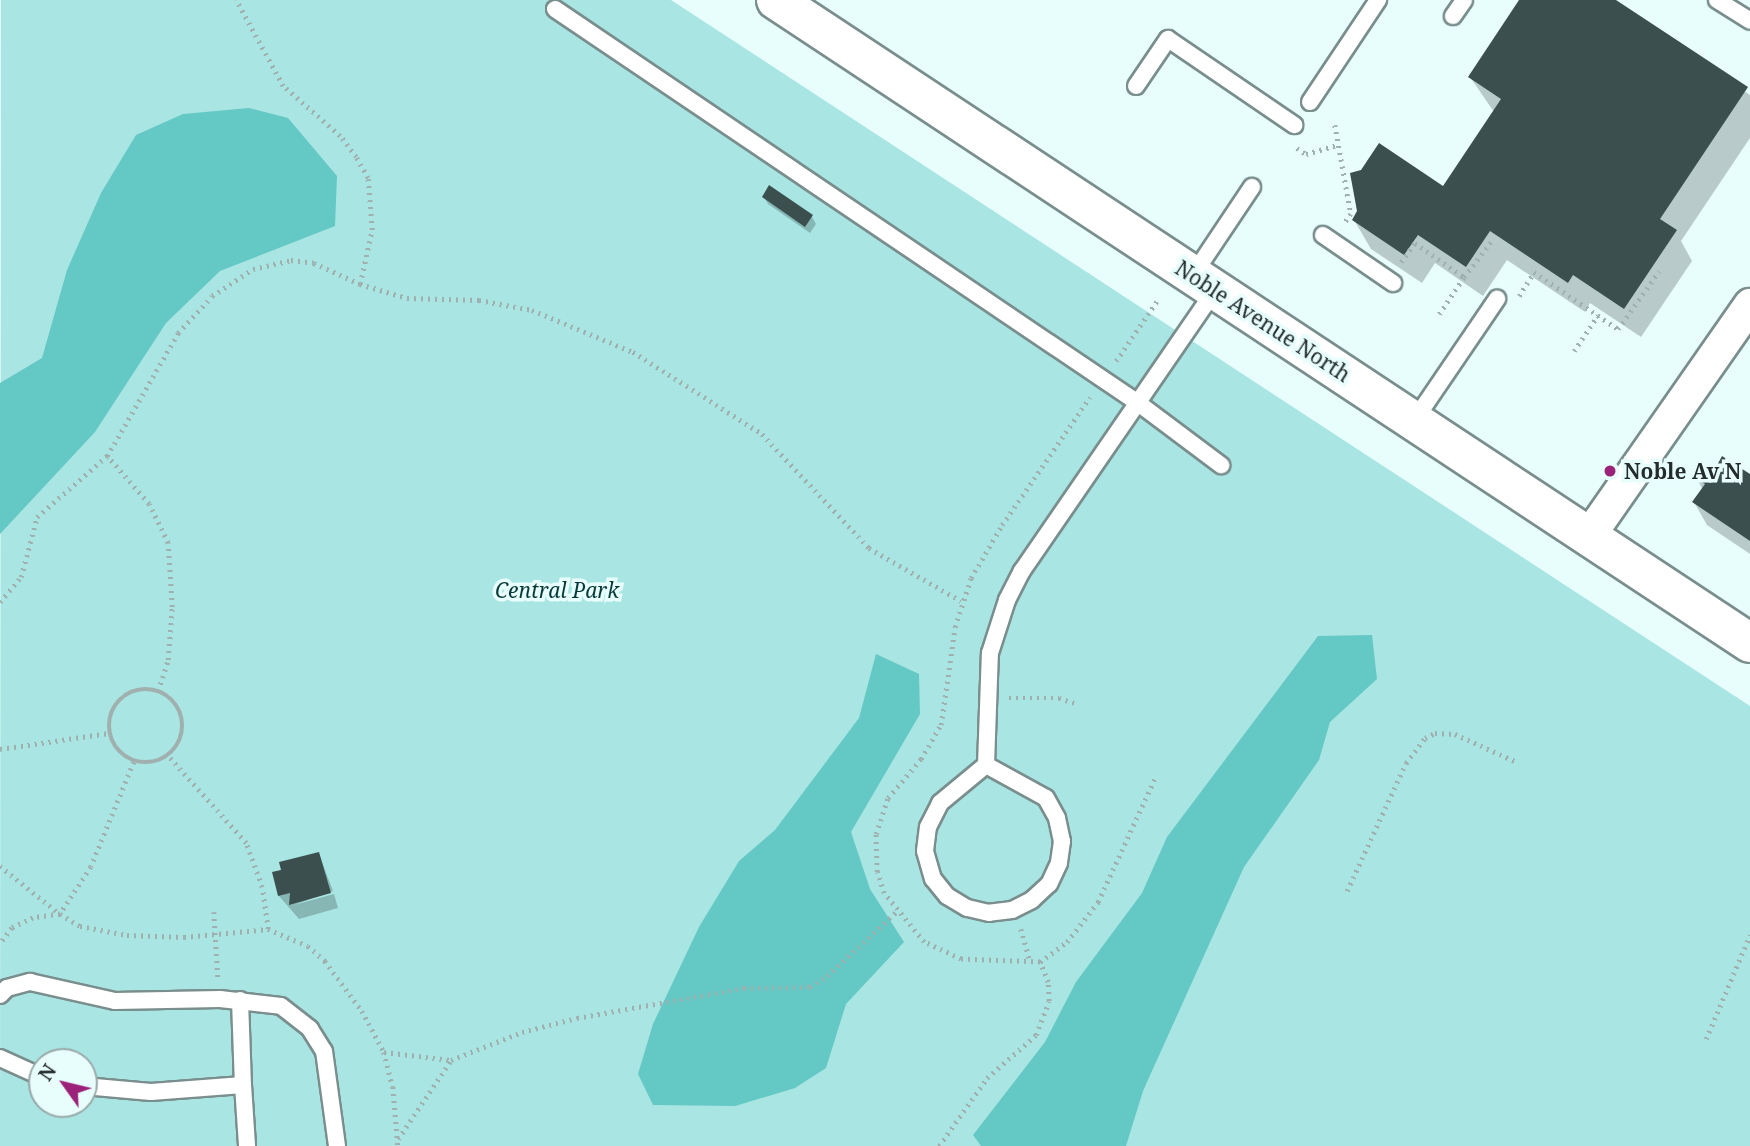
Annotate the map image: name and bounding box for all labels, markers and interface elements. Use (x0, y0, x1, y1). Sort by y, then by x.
street label: Noble Avenue North (1171, 255, 1355, 387)
place label: Noble Av N (1624, 458, 1741, 484)
marker: Noble Av N (1602, 463, 1618, 479)
park label: Central Park (495, 577, 619, 603)
north arrow (28, 1048, 98, 1118)
text: N (32, 1059, 62, 1086)

